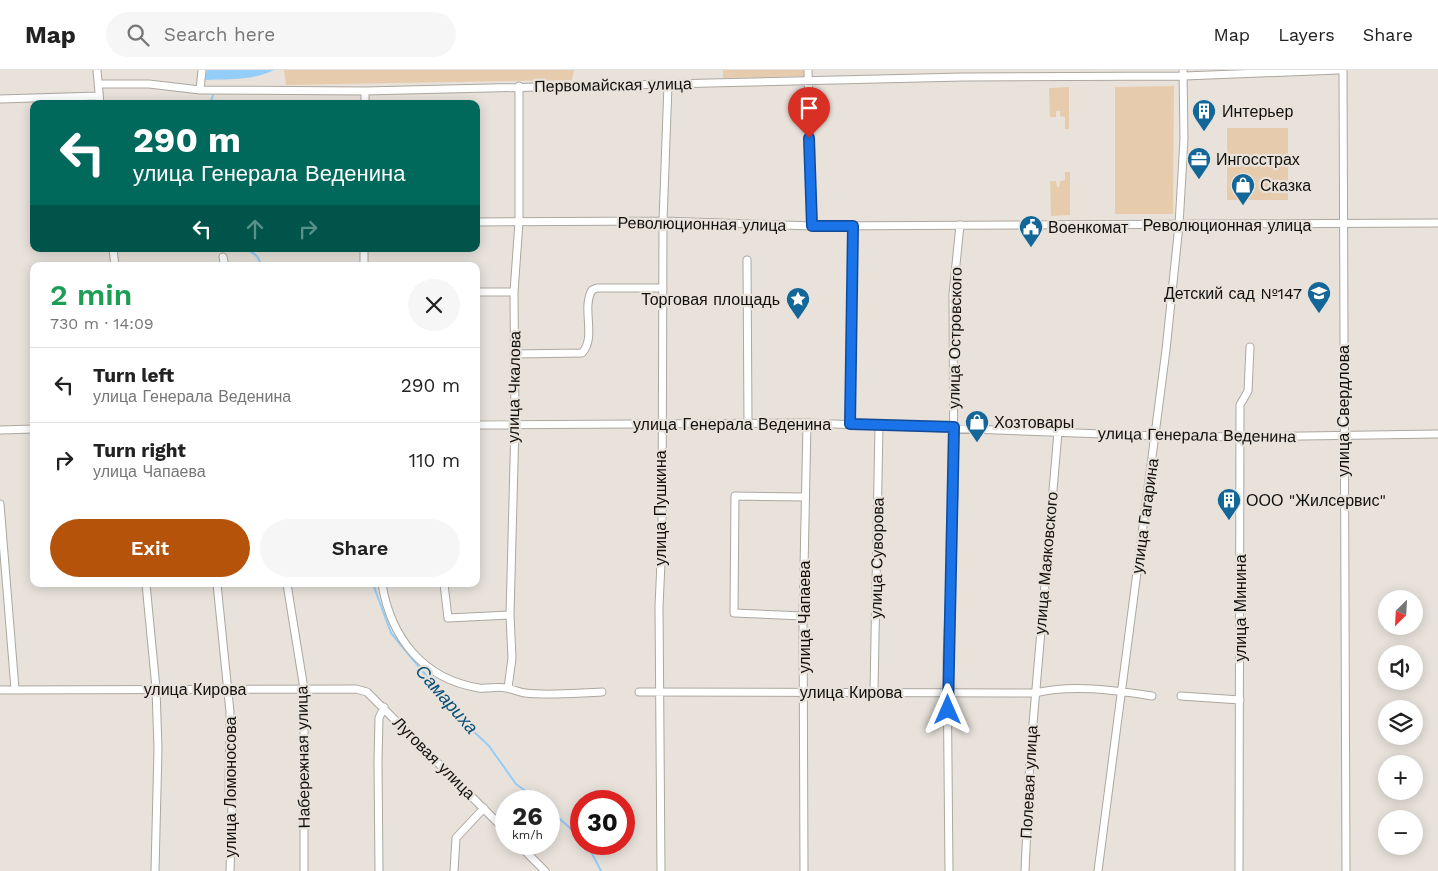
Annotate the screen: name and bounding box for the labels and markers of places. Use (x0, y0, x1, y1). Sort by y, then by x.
pin (788, 87, 830, 138)
building icon: Интерьер (1191, 98, 1217, 132)
place label: Интерьер (1222, 102, 1294, 121)
office icon: Ингосстрах (1186, 146, 1212, 180)
place label: Ингосстрах (1216, 150, 1300, 169)
shop icon: Сказка (1230, 172, 1256, 206)
place label: Сказка (1260, 176, 1311, 195)
public building icon: Военкомат (1018, 214, 1044, 248)
place label: Военкомат (1048, 218, 1129, 237)
school or university icon: Детский сад №147 (1306, 280, 1332, 314)
place label: Детский сад №147 (1164, 284, 1302, 303)
place icon: Торговая площадь (785, 286, 811, 320)
place label: Торговая площадь (641, 290, 780, 309)
shop icon: Хозтовары (964, 409, 990, 443)
place label: Хозтовары (994, 413, 1074, 432)
building icon: ООО "Жилсервис" (1216, 487, 1242, 521)
place label: ООО "Жилсервис" (1246, 491, 1386, 510)

